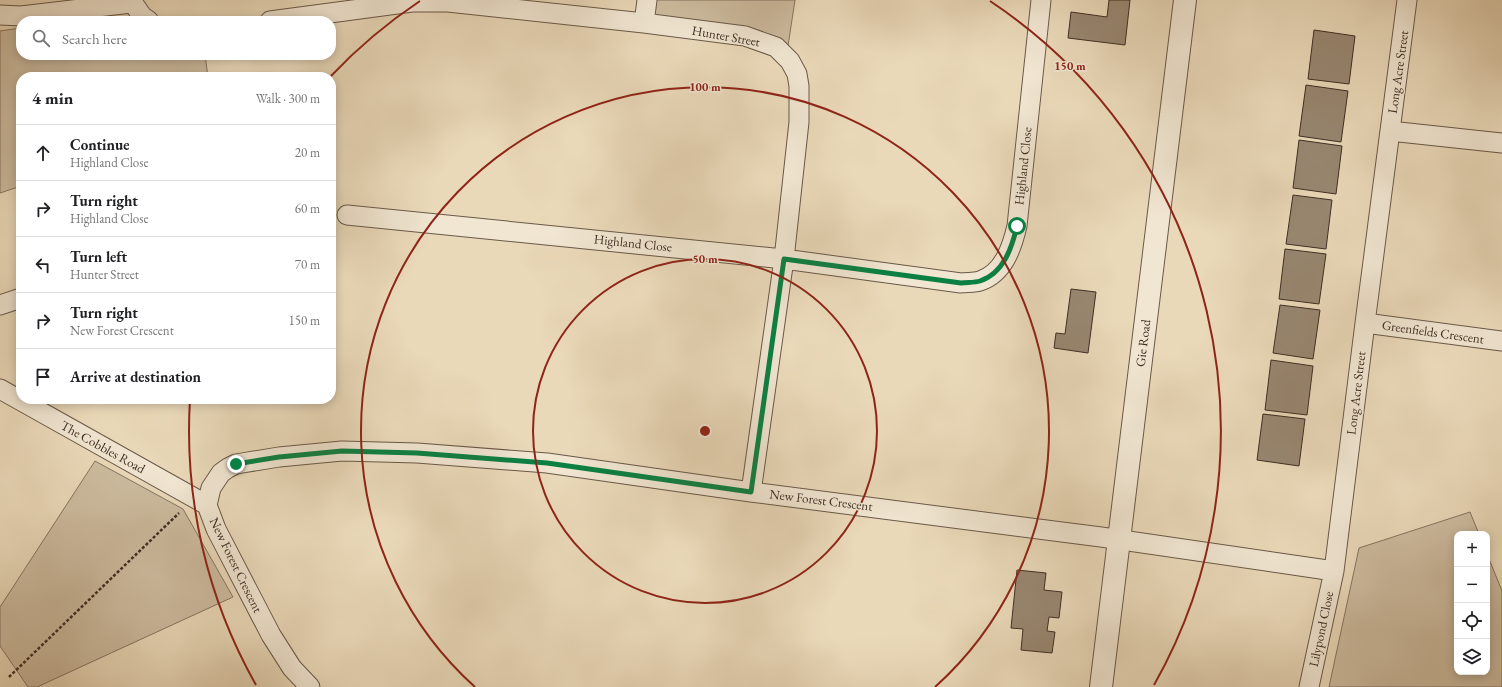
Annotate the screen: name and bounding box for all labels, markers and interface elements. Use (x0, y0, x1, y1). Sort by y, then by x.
search box (16, 16, 336, 60)
street label: Hunter Street (691, 22, 761, 50)
icon: search (30, 27, 52, 49)
text: Search here (62, 29, 127, 48)
street label: Long Acre Street (1384, 29, 1412, 115)
text: 150 m (1054, 58, 1086, 74)
text: 100 m (689, 79, 721, 95)
text: 4 min (32, 87, 73, 109)
text: Walk · 300 m (256, 90, 320, 107)
street label: Highland Close (1010, 126, 1036, 206)
text: Continue (70, 135, 130, 154)
icon: ahead (32, 142, 54, 164)
text: 20 m (295, 144, 320, 161)
text: Highland Close (70, 154, 148, 171)
text: Turn right (70, 191, 138, 210)
icon: right (32, 198, 54, 220)
text: 60 m (295, 200, 320, 217)
text: Highland Close (70, 210, 148, 227)
route start (1008, 217, 1026, 235)
street label: Highland Close (593, 230, 673, 256)
text: Turn left (70, 247, 127, 266)
text: 50 m (692, 251, 718, 267)
icon: left (32, 254, 54, 276)
text: 70 m (295, 256, 320, 273)
text: Hunter Street (70, 266, 139, 283)
text: Turn right (70, 303, 138, 322)
icon: right (32, 310, 54, 332)
text: 150 m (289, 312, 320, 329)
street label: Greenfields Crescent (1381, 316, 1485, 348)
street label: Gie Road (1132, 318, 1154, 368)
text: New Forest Crescent (70, 322, 174, 339)
street label: Long Acre Street (1342, 350, 1370, 436)
icon: arrive (32, 366, 54, 388)
text: Arrive at destination (70, 367, 201, 386)
street label: The Cobbles Road (58, 417, 149, 477)
centre of rings (698, 424, 712, 438)
route end (227, 455, 245, 473)
street label: New Forest Crescent (768, 485, 874, 515)
street label: New Forest Crescent (206, 515, 266, 615)
map controls (1454, 531, 1490, 675)
button: + (1454, 531, 1490, 567)
button: − (1454, 567, 1490, 603)
street label: Lilypond Close (1305, 590, 1337, 668)
button: locate (1454, 603, 1490, 639)
button: layers (1454, 639, 1490, 675)

